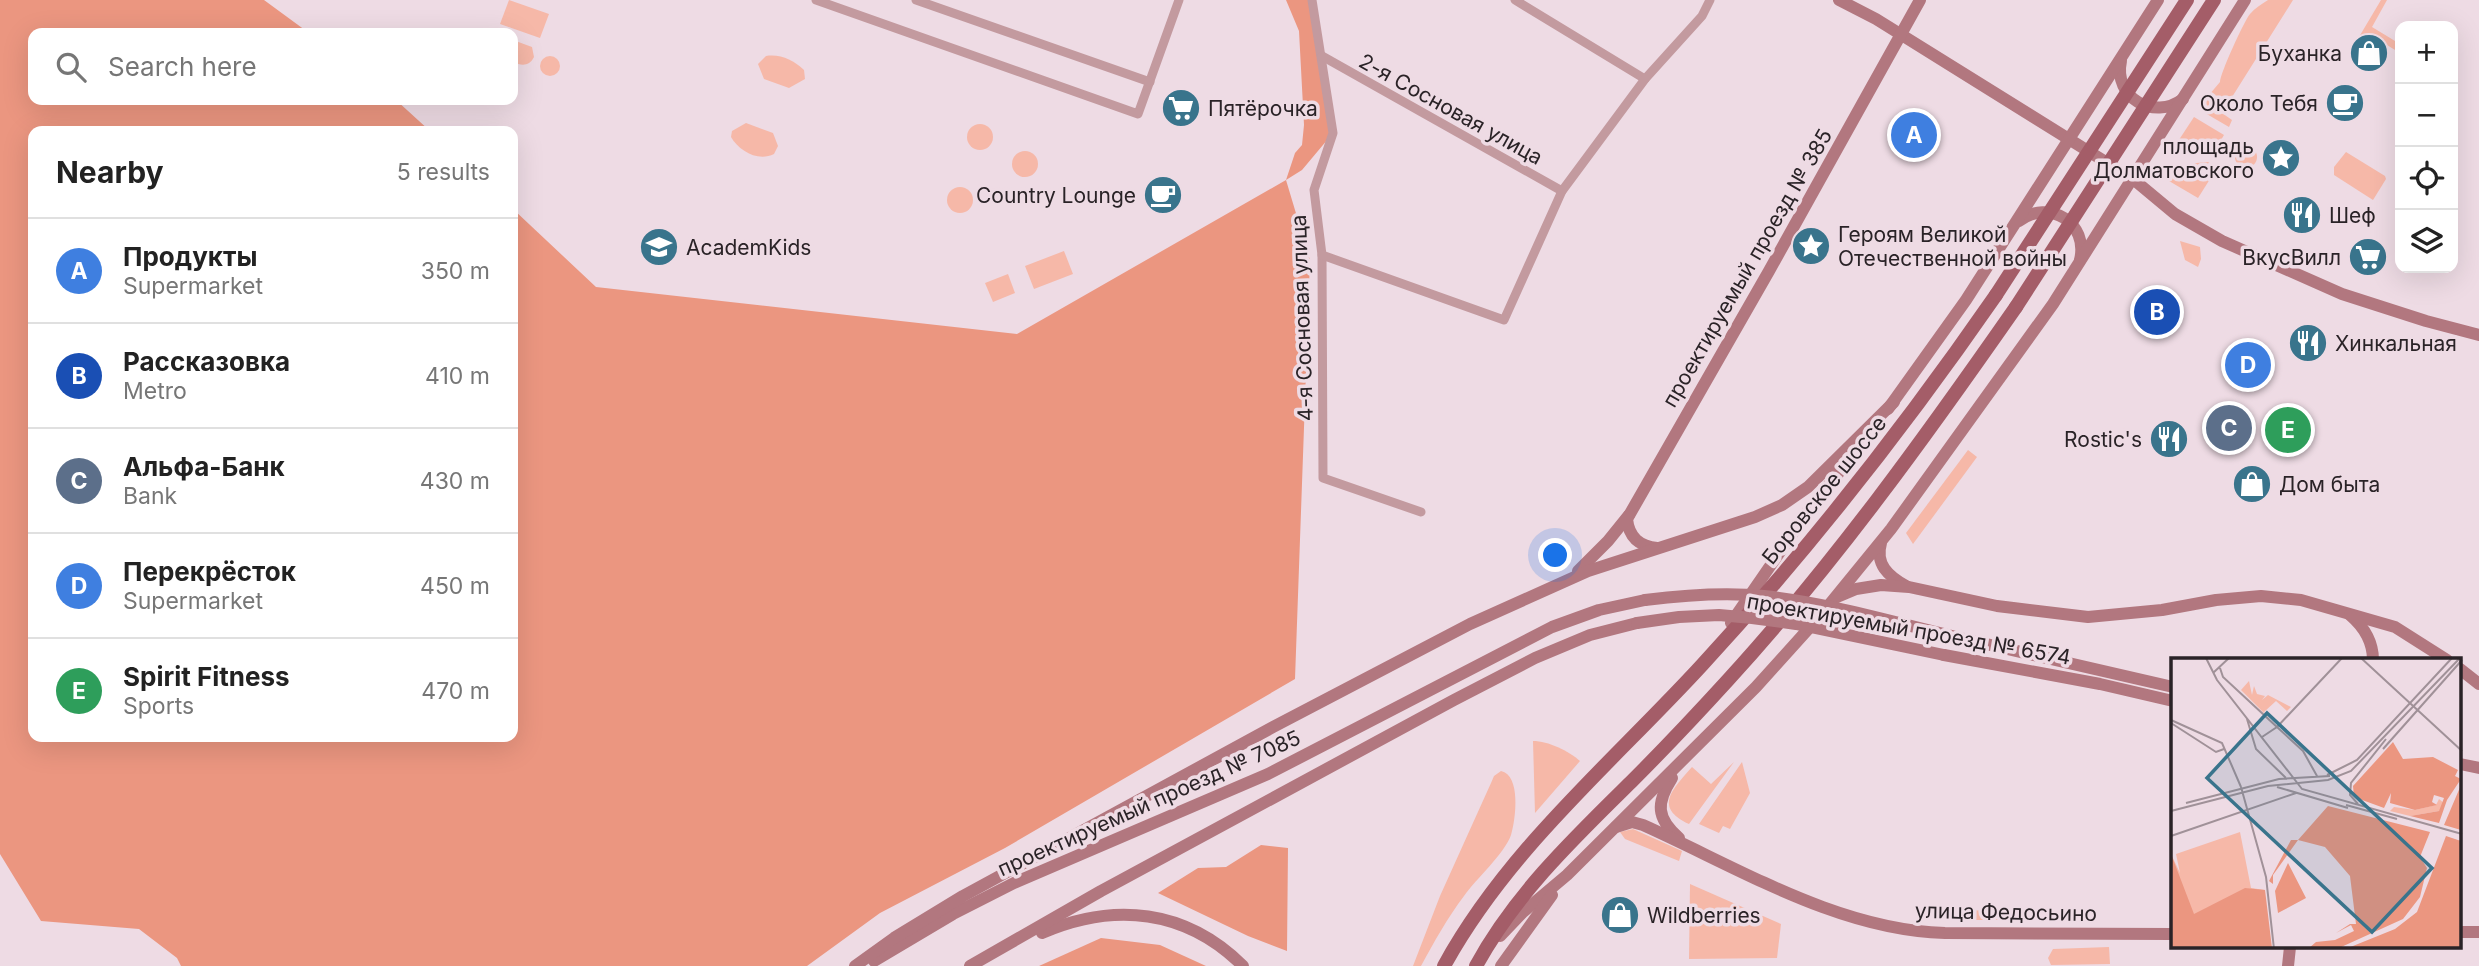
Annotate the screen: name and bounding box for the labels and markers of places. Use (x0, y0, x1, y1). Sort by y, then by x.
shop icon: Буханка (2348, 32, 2390, 74)
place label: Буханка (2258, 41, 2342, 66)
cafe icon: Около Тебя (2324, 82, 2366, 124)
supermarket icon: Пятёрочка (1160, 87, 1202, 129)
place label: Около Тебя (2200, 91, 2318, 116)
place label: Пятёрочка (1208, 96, 1318, 121)
pin: A (1891, 109, 1937, 161)
place label: площадь Долматовского (2093, 134, 2254, 183)
place icon: площадь Долматовского (2260, 137, 2302, 179)
cafe icon: Country Lounge (1142, 174, 1184, 216)
place label: Country Lounge (976, 183, 1136, 208)
restaurant icon: Шеф (2281, 194, 2323, 236)
place label: Шеф (2329, 203, 2376, 228)
place label: Героям Великой Отечественной войны (1838, 222, 2067, 271)
place icon: Героям Великой Отечественной войны (1790, 225, 1832, 267)
school or university icon: AcademKids (638, 226, 680, 268)
place label: AcademKids (686, 235, 811, 260)
supermarket icon: ВкусВилл (2347, 236, 2389, 278)
place label: ВкусВилл (2242, 245, 2341, 270)
pin: B (2134, 286, 2180, 338)
restaurant icon: Хинкальная (2287, 322, 2329, 364)
place label: Хинкальная (2335, 331, 2457, 356)
pin: D (2225, 339, 2271, 391)
pin: C (2206, 402, 2252, 454)
pin: E (2265, 404, 2311, 456)
restaurant icon: Rostic's (2148, 418, 2190, 460)
place label: Rostic's (2064, 427, 2142, 452)
shop icon: Дом быта (2231, 463, 2273, 505)
place label: Дом быта (2279, 472, 2380, 497)
shop icon: Wildberries (1599, 894, 1641, 936)
place label: Wildberries (1647, 903, 1761, 928)

